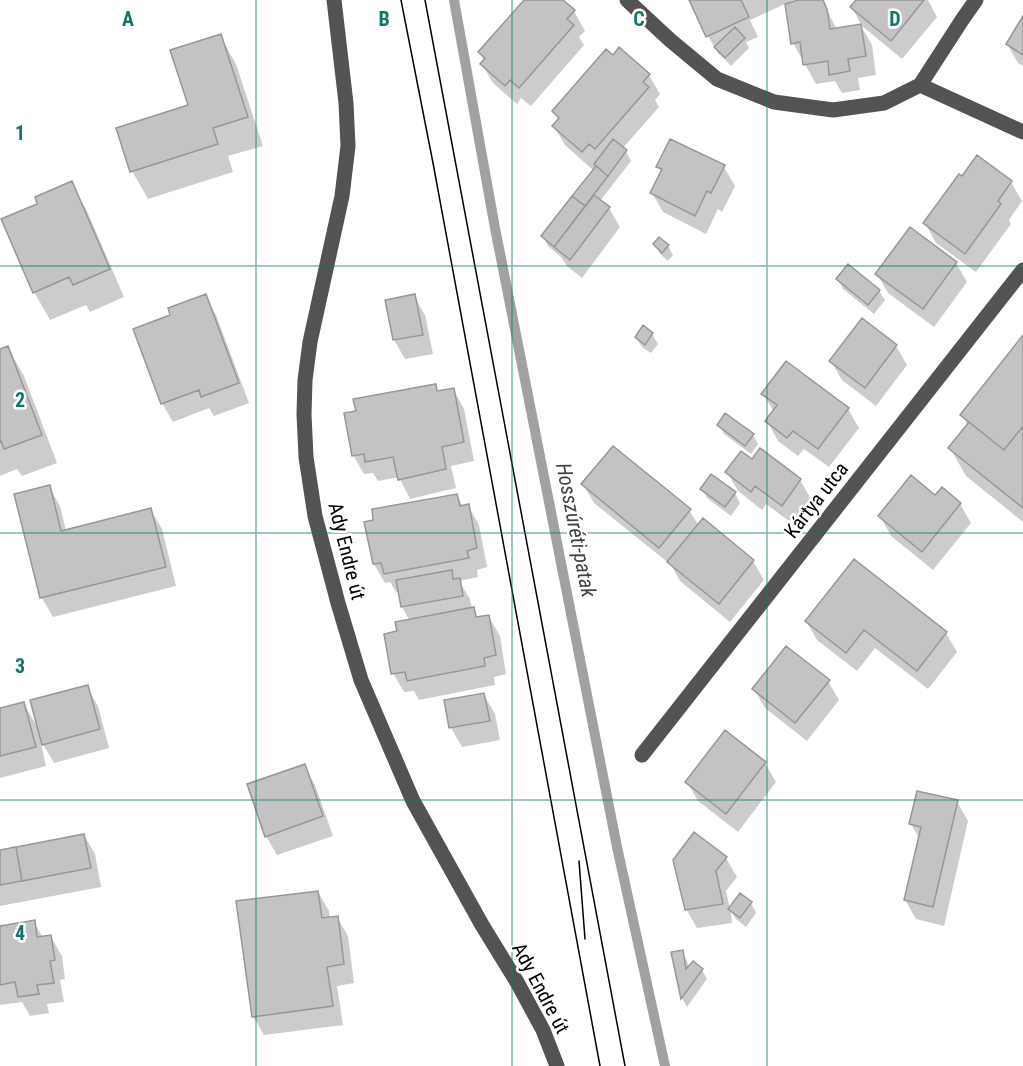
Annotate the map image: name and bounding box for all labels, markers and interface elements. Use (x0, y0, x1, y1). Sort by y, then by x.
text: A (122, 7, 134, 31)
text: B (378, 7, 390, 31)
text: C (633, 7, 645, 31)
text: D (889, 7, 901, 31)
text: 1 (15, 121, 25, 145)
text: 2 (15, 388, 25, 412)
street label: Kártya utca (779, 457, 853, 543)
water label: Hosszúréti-patak (551, 461, 601, 600)
street label: Ady Endre út (323, 500, 371, 602)
text: 3 (15, 654, 25, 678)
text: 4 (15, 921, 25, 945)
street label: Ady Endre út (507, 938, 575, 1038)

